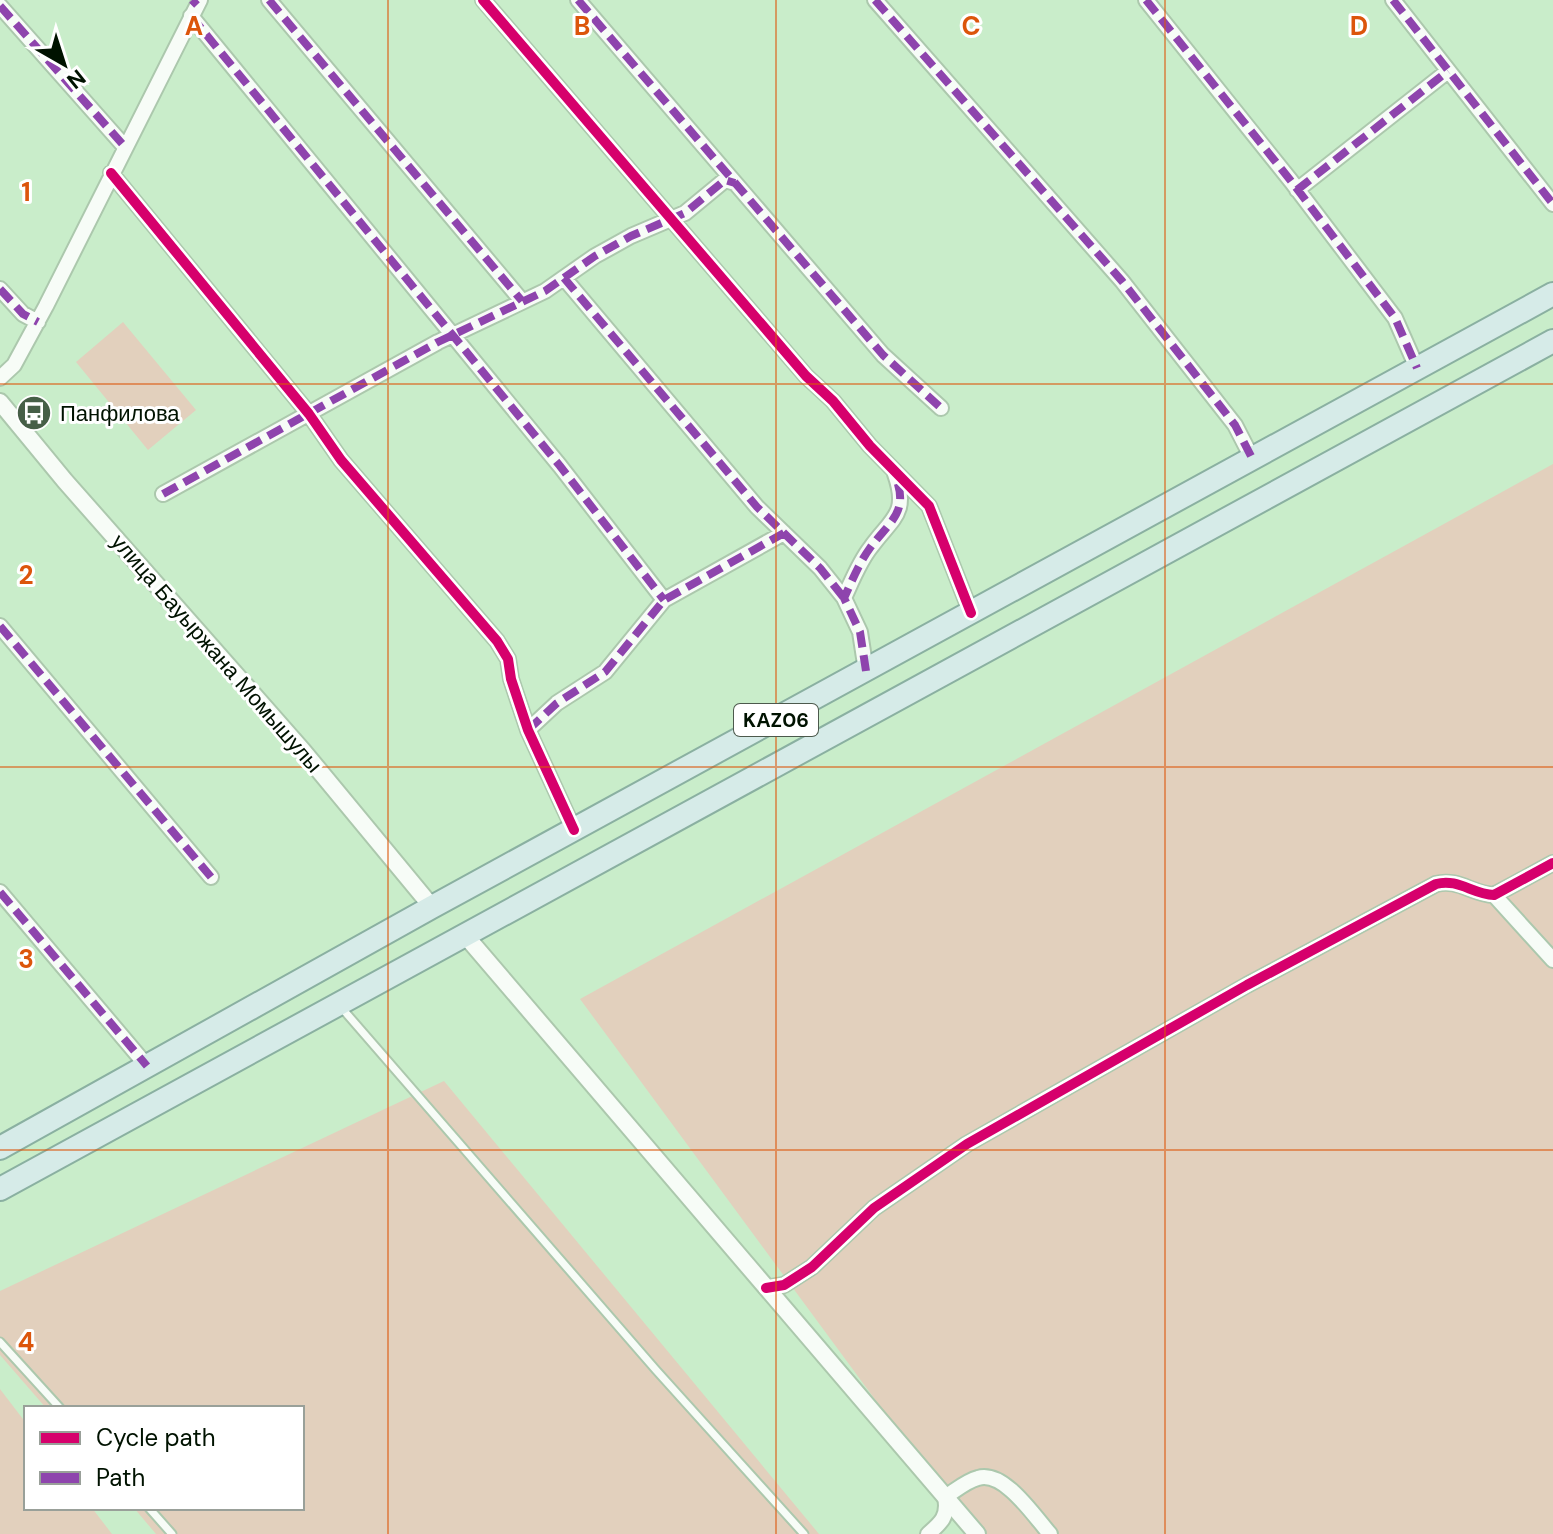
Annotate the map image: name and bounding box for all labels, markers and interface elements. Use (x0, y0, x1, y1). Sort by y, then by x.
text: A (185, 9, 203, 43)
text: B (574, 9, 590, 43)
text: C (961, 9, 981, 43)
text: D (1350, 9, 1368, 43)
north arrow (24, 24, 104, 104)
text: N (61, 63, 92, 95)
text: 1 (21, 175, 31, 209)
bus stop icon: Панфилова (15, 394, 53, 432)
place label: Панфилова (60, 399, 180, 428)
street label: улица Бауыржана Момышулы (105, 528, 328, 779)
text: 2 (18, 558, 34, 592)
road number: KАZ06 (734, 704, 818, 736)
text: 3 (18, 942, 34, 976)
text: 4 (18, 1325, 34, 1359)
legend (24, 1406, 304, 1510)
text: Cycle path (96, 1422, 215, 1453)
text: Path (96, 1462, 145, 1493)

